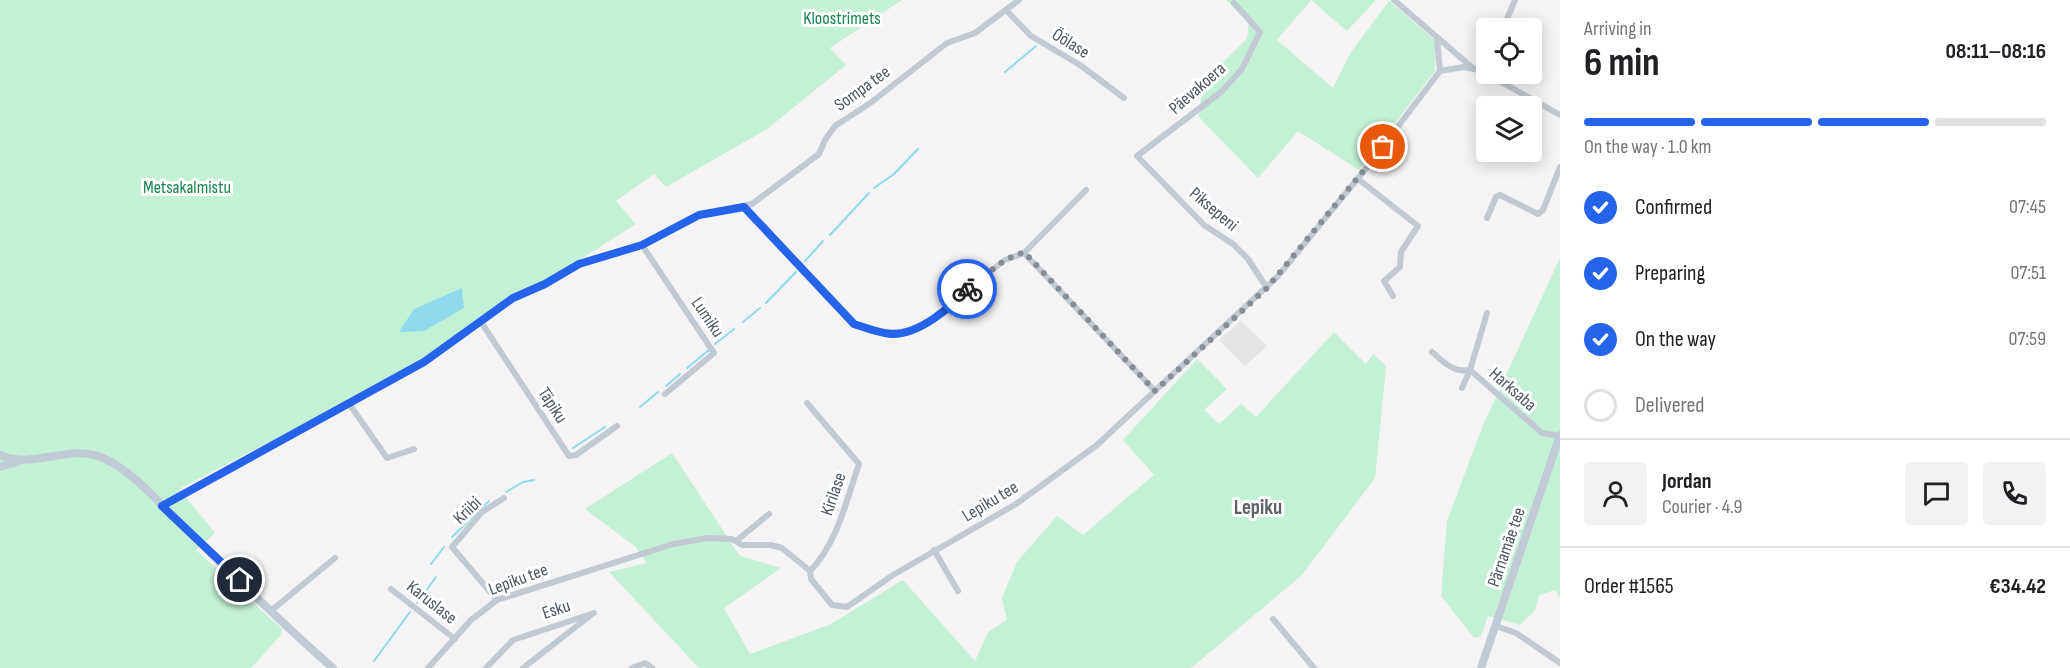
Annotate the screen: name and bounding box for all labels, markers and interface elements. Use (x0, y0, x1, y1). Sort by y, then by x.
park label: Kloostrimets (803, 8, 881, 29)
text: Arriving in (1584, 17, 1652, 41)
map controls (1476, 18, 1542, 162)
button: locate (1476, 18, 1542, 84)
street label: Öölase (1048, 24, 1093, 63)
text: 08:11–08:16 (1945, 38, 2046, 65)
text: 6 min (1584, 40, 1660, 87)
street label: Päevakoera (1165, 58, 1230, 119)
street label: Sompa tee (830, 61, 894, 116)
button: layers (1476, 96, 1542, 162)
pin (1357, 121, 1408, 172)
icon: bag (1366, 130, 1399, 163)
text: On the way · 1.0 km (1584, 135, 1711, 159)
park label: Metsakalmistu (143, 177, 231, 198)
street label: Piksepeni (1185, 183, 1242, 236)
icon: check (1584, 191, 1617, 224)
text: Confirmed (1635, 194, 1712, 221)
text: 07:45 (2009, 195, 2046, 219)
icon: check (1584, 257, 1617, 290)
courier (937, 259, 997, 319)
text: Preparing (1635, 260, 1705, 287)
text: 07:51 (2010, 261, 2046, 285)
icon: bike (951, 273, 984, 306)
street label: Lumiku (687, 293, 728, 341)
icon: check (1584, 323, 1617, 356)
text: On the way (1635, 326, 1716, 353)
text: 07:59 (2009, 327, 2046, 351)
street label: Harksaba (1485, 363, 1541, 416)
street label: Täpiku (533, 384, 572, 427)
text: Delivered (1635, 392, 1704, 419)
button: person (1584, 462, 1647, 525)
button: chat (1905, 462, 1968, 525)
button: phone (1983, 462, 2046, 525)
text: Jordan (1662, 468, 1711, 495)
street label: Kirilase (816, 470, 851, 518)
street label: Lepiku tee (958, 477, 1022, 526)
street label: Kriibi (449, 492, 486, 529)
district label: Lepiku (1234, 495, 1282, 520)
text: Courier · 4.9 (1662, 495, 1742, 519)
street label: Pärnamäe tee (1483, 505, 1530, 590)
pin (214, 554, 265, 605)
street label: Lepiku tee (486, 559, 551, 600)
icon: home (223, 563, 256, 596)
text: Order #1565 (1584, 573, 1674, 600)
text: €34.42 (1989, 573, 2046, 600)
street label: Karuslase (402, 576, 461, 629)
street label: Esku (539, 595, 573, 624)

